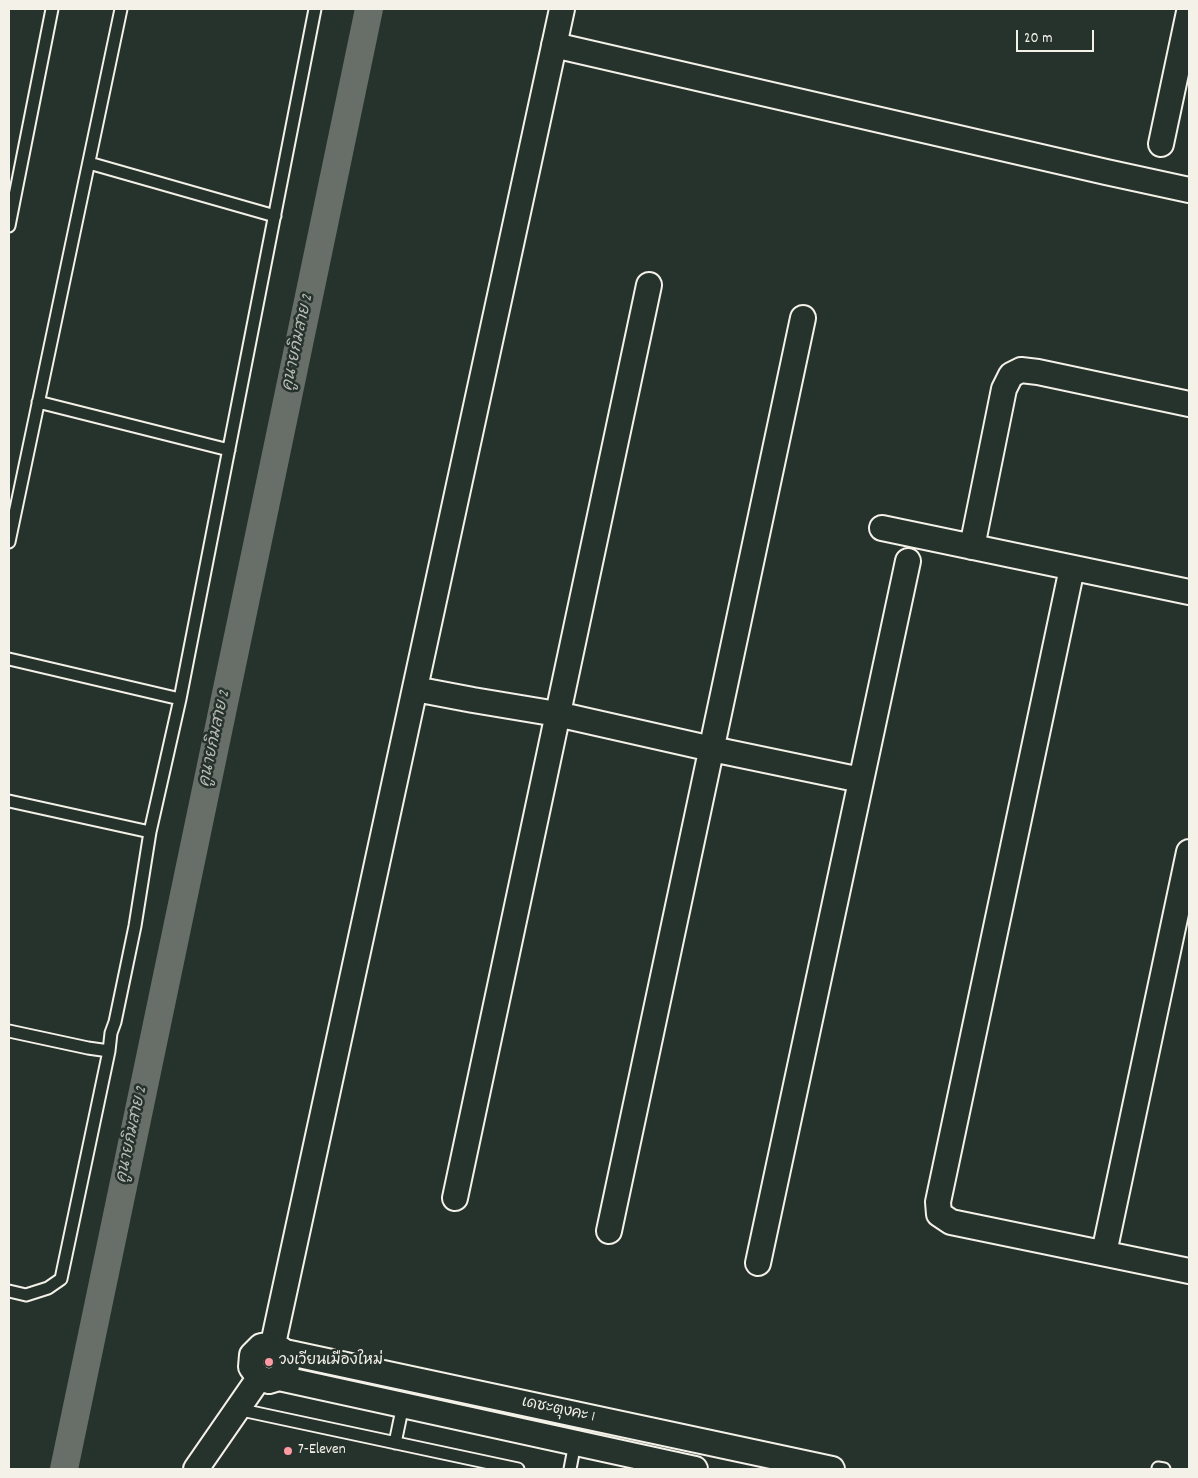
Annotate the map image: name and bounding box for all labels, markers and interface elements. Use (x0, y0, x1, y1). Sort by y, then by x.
scale bar (1018, 20, 1096, 52)
text: 20 m (1024, 28, 1052, 50)
water label: คูนายกิมสาย 2 (279, 293, 319, 393)
water label: คูนายกิมสาย 2 (196, 689, 236, 789)
water label: คูนายกิมสาย 2 (113, 1085, 153, 1185)
place label: วงเวียนเมืองใหม่ (279, 1353, 383, 1371)
marker: วงเวียนเมืองใหม่ (263, 1356, 275, 1368)
street label: เดชะตุงคะ 1 (520, 1394, 596, 1428)
place label: 7-Eleven (298, 1442, 346, 1460)
marker: 7-Eleven (282, 1445, 294, 1457)

